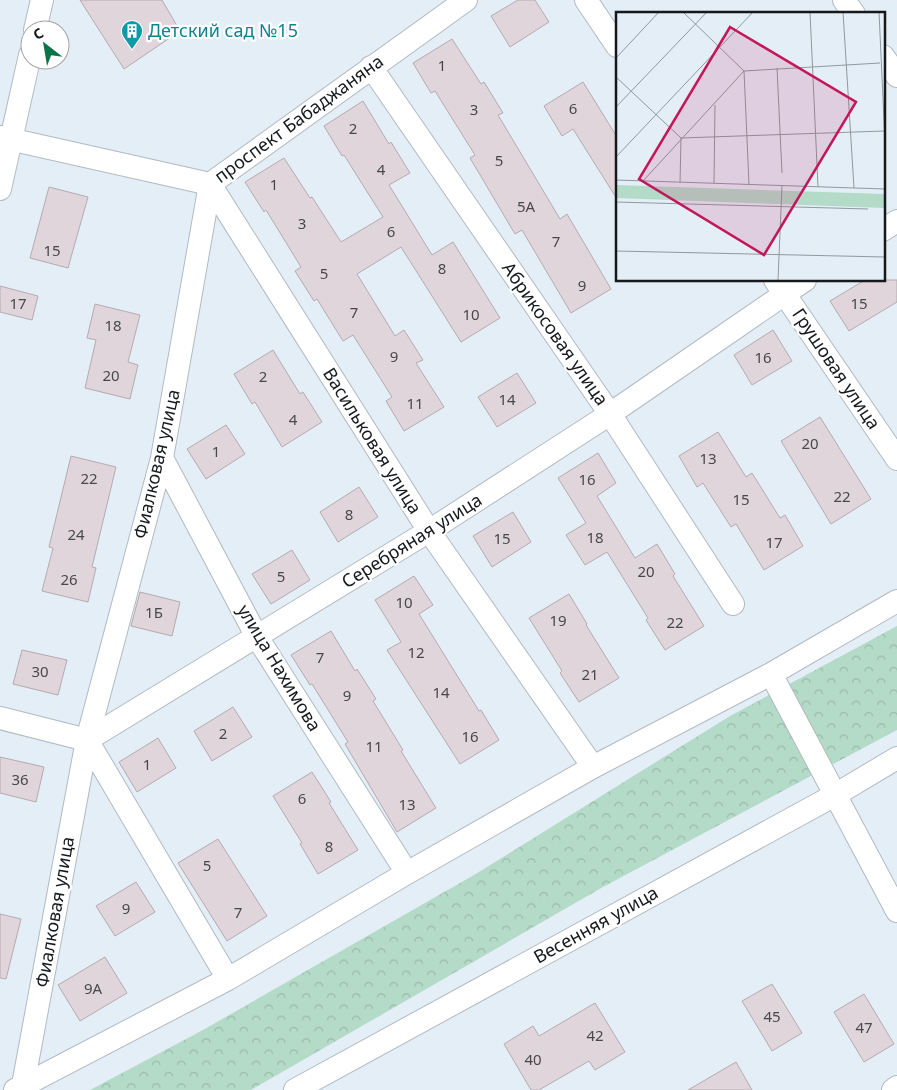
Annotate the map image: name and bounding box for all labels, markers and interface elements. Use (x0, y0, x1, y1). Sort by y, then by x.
inset map (616, 12, 884, 281)
place label: Детский сад №15 (148, 18, 298, 42)
building icon: Детский сад №15 (120, 19, 144, 50)
north arrow (20, 20, 70, 70)
text: С (29, 23, 47, 44)
street label: проспект Бабаджаняна (209, 49, 388, 188)
house number: 1 (438, 55, 446, 75)
house number: 6 (569, 98, 577, 118)
house number: 3 (470, 99, 478, 119)
house number: 2 (349, 118, 357, 138)
house number: 5 (495, 150, 503, 170)
house number: 4 (377, 159, 386, 179)
house number: 1 (270, 174, 278, 194)
house number: 5А (517, 196, 536, 216)
house number: 3 (298, 213, 306, 233)
house number: 6 (387, 221, 395, 241)
house number: 7 (552, 231, 560, 251)
house number: 15 (43, 240, 61, 260)
street label: Абрикосовая улица (497, 257, 614, 410)
house number: 8 (438, 258, 446, 278)
house number: 5 (320, 263, 328, 283)
house number: 9 (578, 275, 586, 295)
house number: 17 (9, 293, 27, 313)
house number: 15 (850, 293, 868, 313)
house number: 7 (350, 302, 358, 322)
street label: Грушовая улица (787, 303, 886, 434)
house number: 10 (462, 304, 480, 324)
house number: 18 (104, 315, 122, 335)
house number: 9 (390, 346, 398, 366)
house number: 16 (754, 347, 772, 367)
street label: Васильковая улица (318, 363, 428, 518)
house number: 20 (102, 365, 120, 385)
house number: 2 (259, 366, 267, 386)
street label: Фиалковая улица (127, 387, 185, 541)
house number: 14 (498, 389, 516, 409)
house number: 11 (406, 393, 424, 413)
house number: 4 (289, 409, 298, 429)
house number: 20 (801, 433, 819, 453)
house number: 1 (212, 441, 220, 461)
house number: 13 (699, 448, 717, 468)
house number: 22 (80, 468, 98, 488)
house number: 16 (578, 469, 596, 489)
house number: 22 (833, 486, 851, 506)
street label: Серебряная улица (337, 487, 486, 593)
house number: 15 (732, 489, 750, 509)
house number: 8 (345, 504, 353, 524)
house number: 24 (67, 524, 85, 544)
house number: 18 (586, 527, 604, 547)
house number: 15 (493, 528, 511, 548)
house number: 17 (765, 532, 783, 552)
house number: 20 (637, 561, 655, 581)
house number: 5 (277, 566, 285, 586)
house number: 26 (60, 569, 78, 589)
house number: 10 (395, 592, 413, 612)
street label: улица Нахимова (233, 600, 327, 735)
house number: 1Б (145, 602, 163, 622)
house number: 19 (549, 610, 567, 630)
house number: 22 (666, 612, 684, 632)
house number: 12 (407, 642, 425, 662)
house number: 7 (316, 647, 324, 667)
house number: 30 (31, 661, 49, 681)
house number: 21 (581, 664, 599, 684)
house number: 14 (432, 682, 450, 702)
house number: 9 (343, 685, 351, 705)
house number: 2 (219, 723, 227, 743)
house number: 16 (461, 726, 479, 746)
house number: 11 (365, 736, 383, 756)
house number: 1 (143, 754, 151, 774)
house number: 36 (11, 769, 29, 789)
house number: 6 (298, 788, 306, 808)
house number: 13 (398, 794, 416, 814)
street label: Фиалковая улица (29, 835, 79, 989)
house number: 8 (325, 836, 333, 856)
house number: 5 (203, 855, 211, 875)
street label: Весенняя улица (529, 880, 662, 968)
house number: 9 (122, 898, 130, 918)
house number: 7 (234, 902, 242, 922)
house number: 9А (84, 978, 103, 998)
house number: 45 (763, 1006, 781, 1026)
house number: 47 (855, 1017, 873, 1037)
house number: 42 (586, 1025, 604, 1045)
house number: 40 (524, 1049, 542, 1069)

